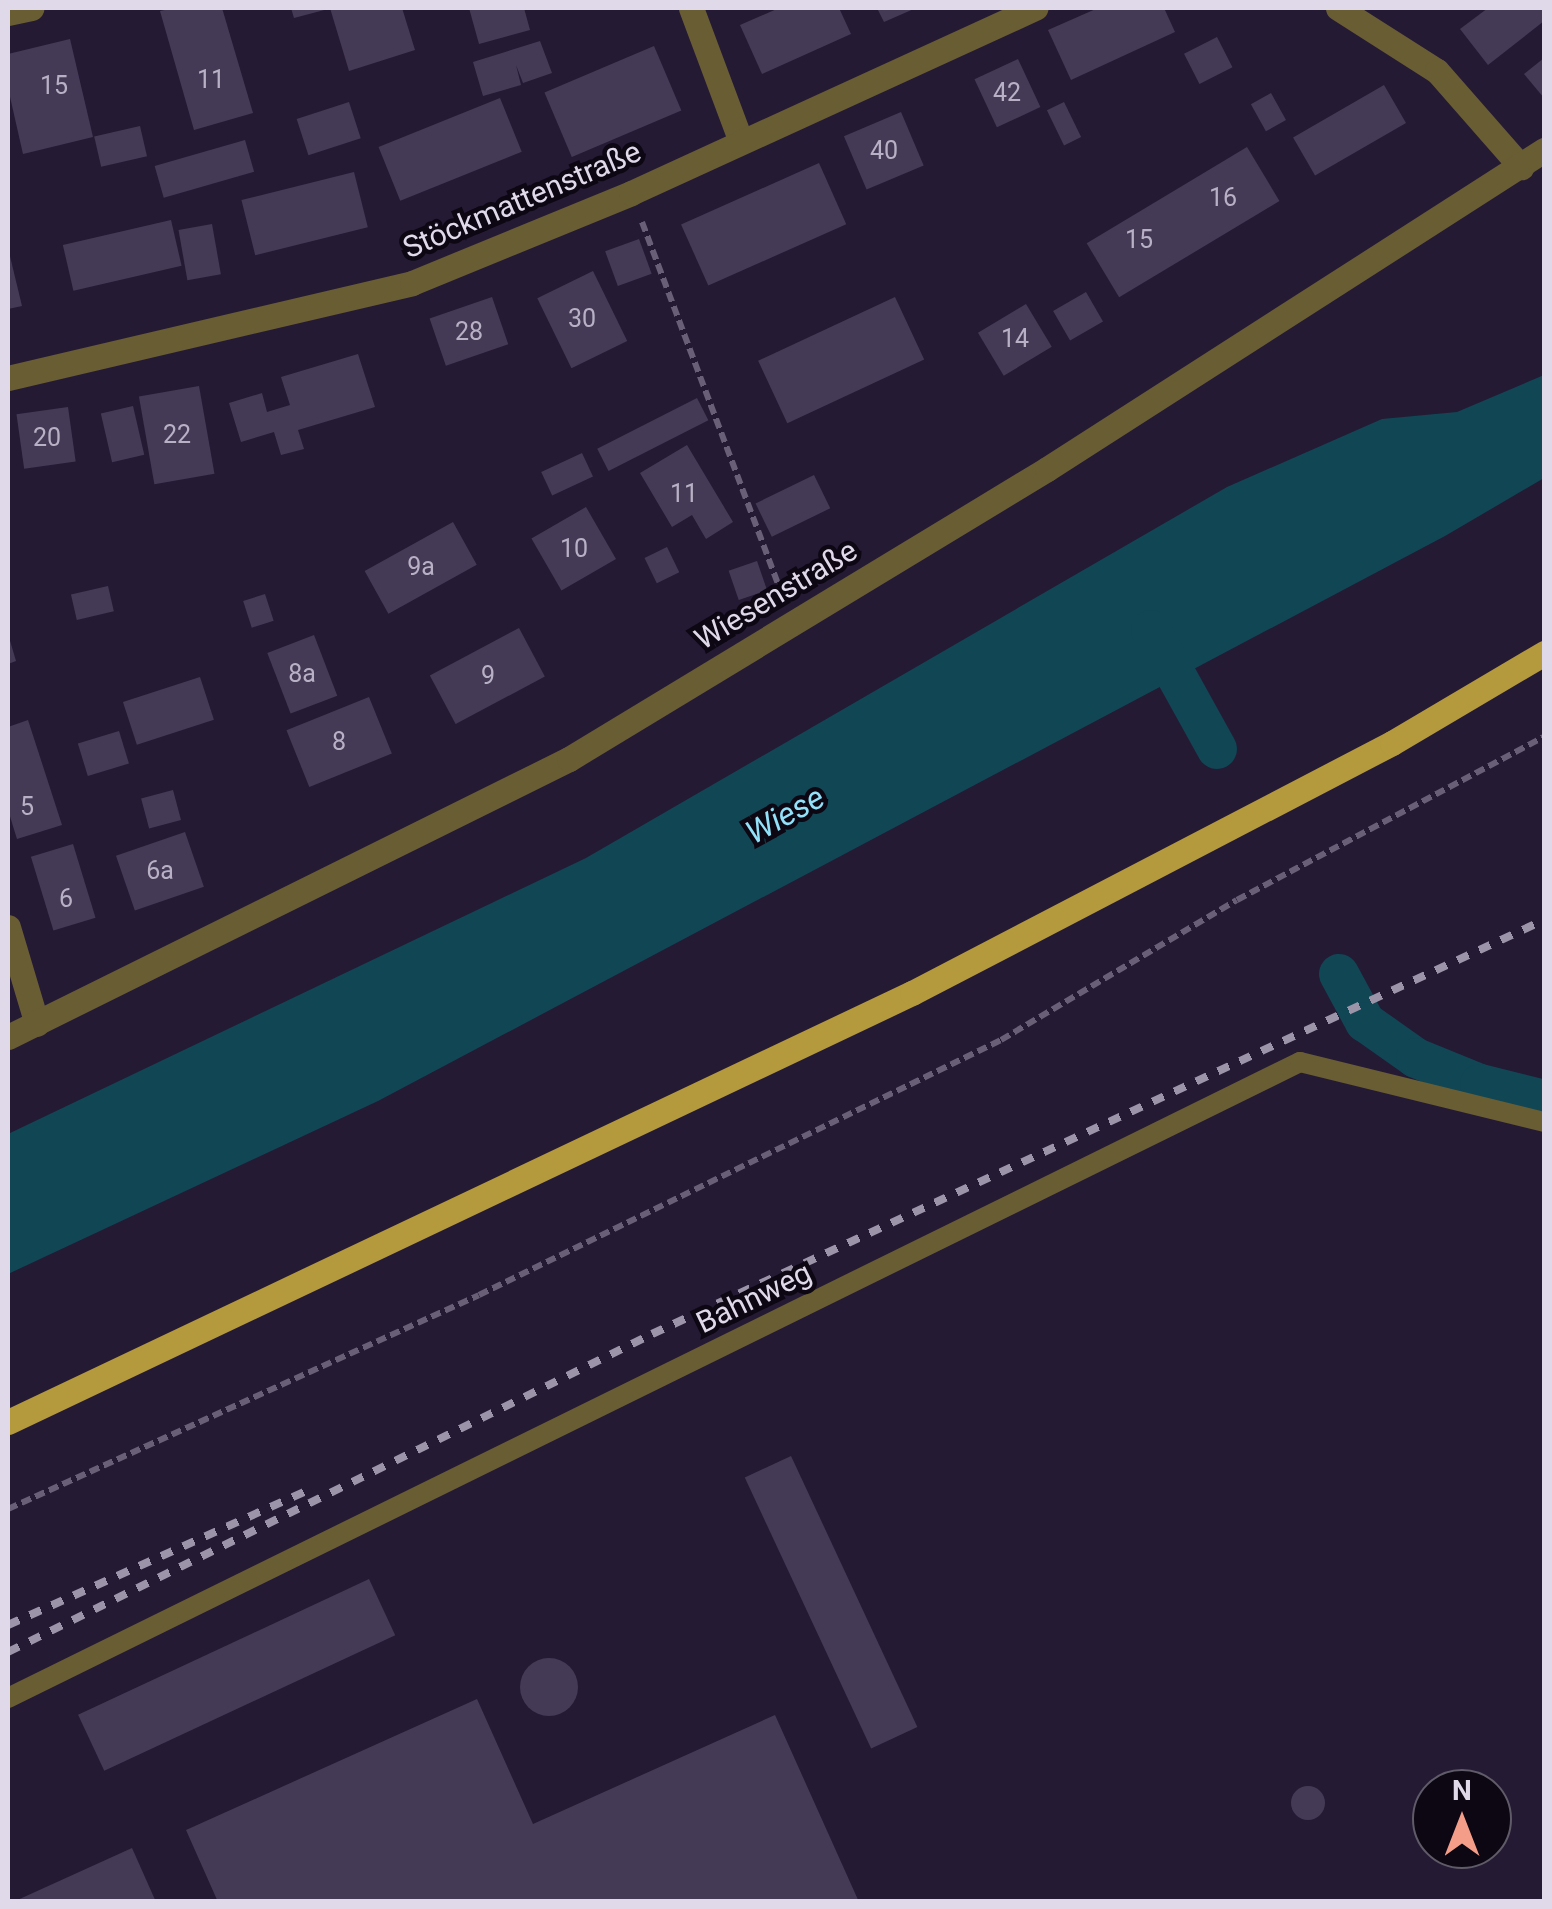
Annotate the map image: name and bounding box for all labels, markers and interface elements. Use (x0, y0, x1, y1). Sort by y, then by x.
house number: 11 (197, 65, 225, 95)
house number: 15 (40, 71, 68, 101)
house number: 42 (993, 78, 1021, 108)
street label: Stöckmattenstraße (398, 134, 646, 266)
house number: 40 (870, 136, 898, 166)
house number: 16 (1209, 183, 1237, 213)
house number: 15 (1125, 225, 1153, 255)
house number: 30 (568, 304, 596, 334)
house number: 28 (455, 317, 483, 347)
house number: 14 (1001, 324, 1029, 354)
house number: 22 (163, 420, 191, 450)
house number: 20 (33, 423, 61, 453)
house number: 11 (670, 479, 698, 509)
street label: Wiesenstraße (688, 533, 864, 657)
house number: 10 (560, 534, 588, 564)
house number: 9a (407, 552, 435, 582)
house number: 8a (288, 659, 316, 689)
house number: 9 (481, 661, 495, 691)
house number: 8 (332, 727, 346, 757)
water label: Wiese (739, 778, 831, 852)
house number: 5 (20, 792, 34, 822)
house number: 6a (146, 856, 174, 886)
house number: 6 (59, 884, 73, 914)
street label: Bahnweg (691, 1255, 817, 1341)
north arrow (1412, 1769, 1512, 1869)
text: N (1452, 1774, 1472, 1807)

